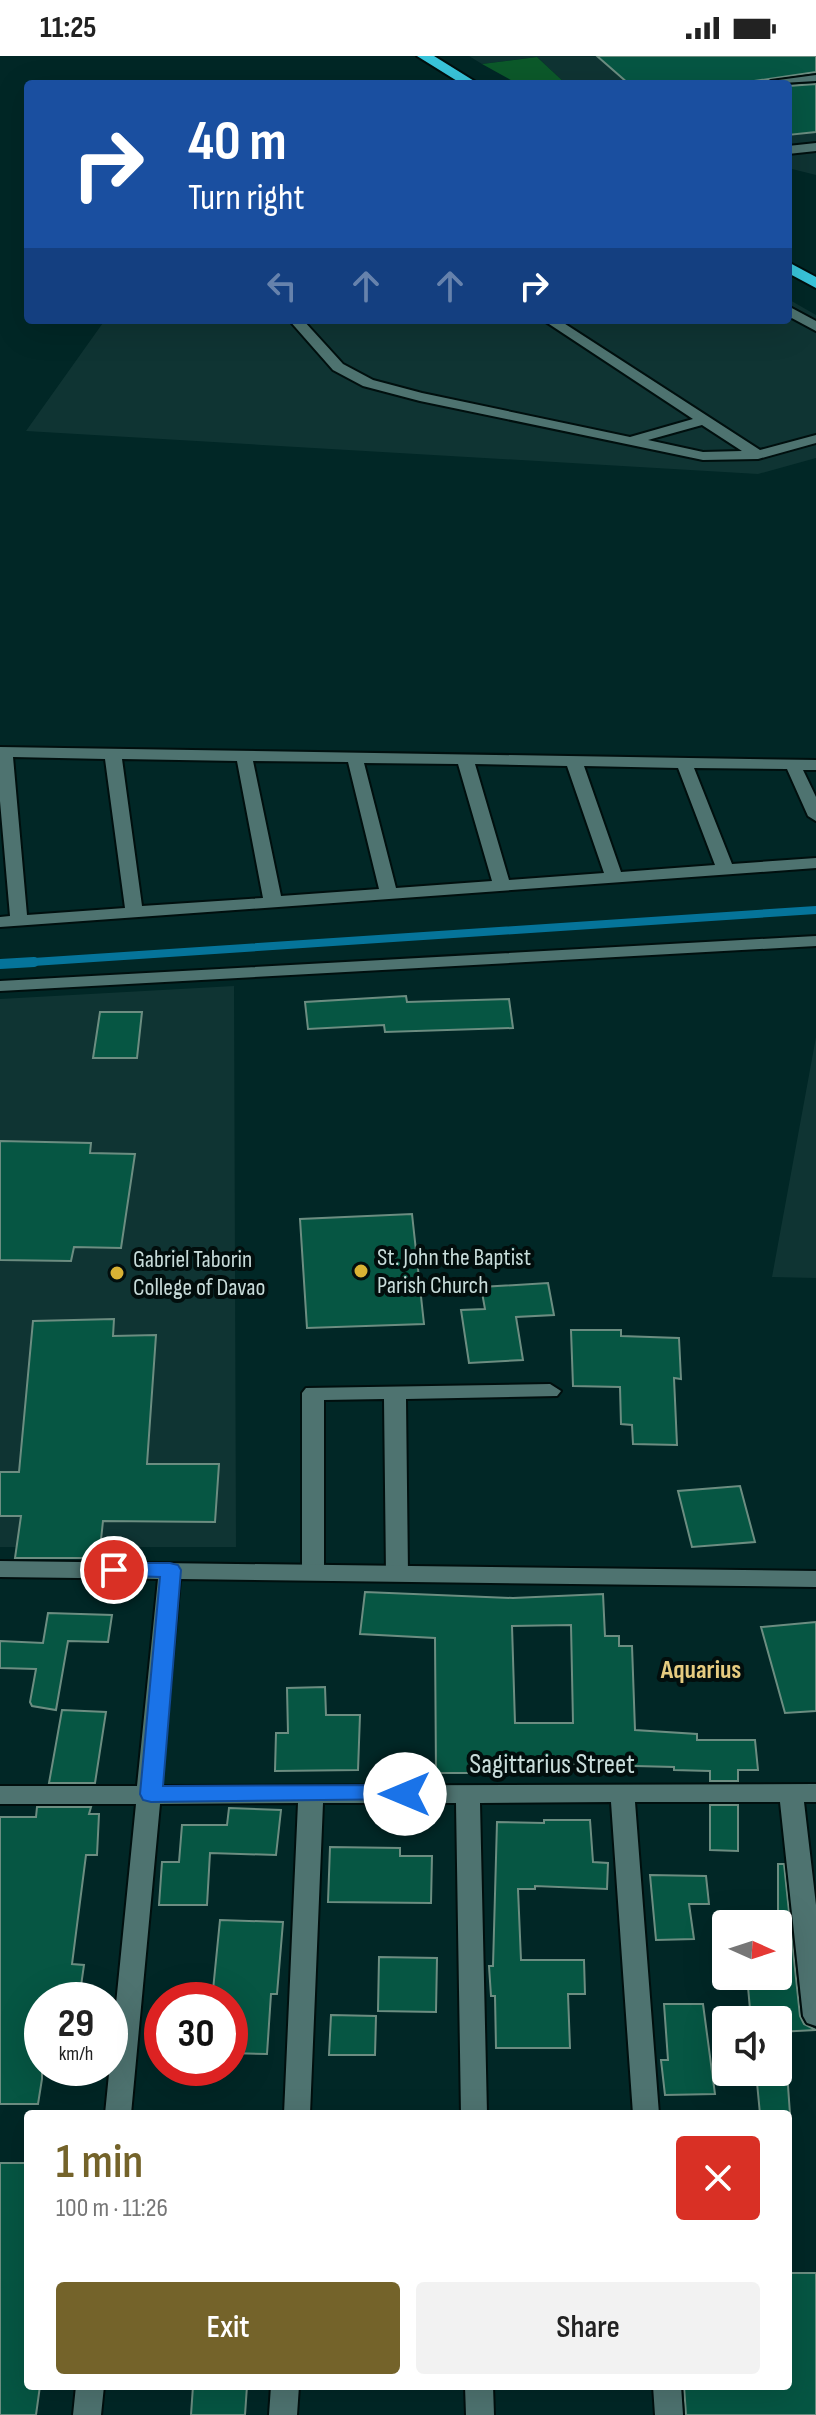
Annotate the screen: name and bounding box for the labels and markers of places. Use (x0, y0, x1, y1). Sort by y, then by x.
place label: St. John the Baptist Parish Church (377, 1243, 531, 1300)
place label: Gabriel Taborin College of Davao (133, 1245, 265, 1302)
marker: St. John the Baptist Parish Church (352, 1262, 370, 1280)
marker: Gabriel Taborin College of Davao (108, 1264, 126, 1282)
pin (80, 1536, 148, 1604)

